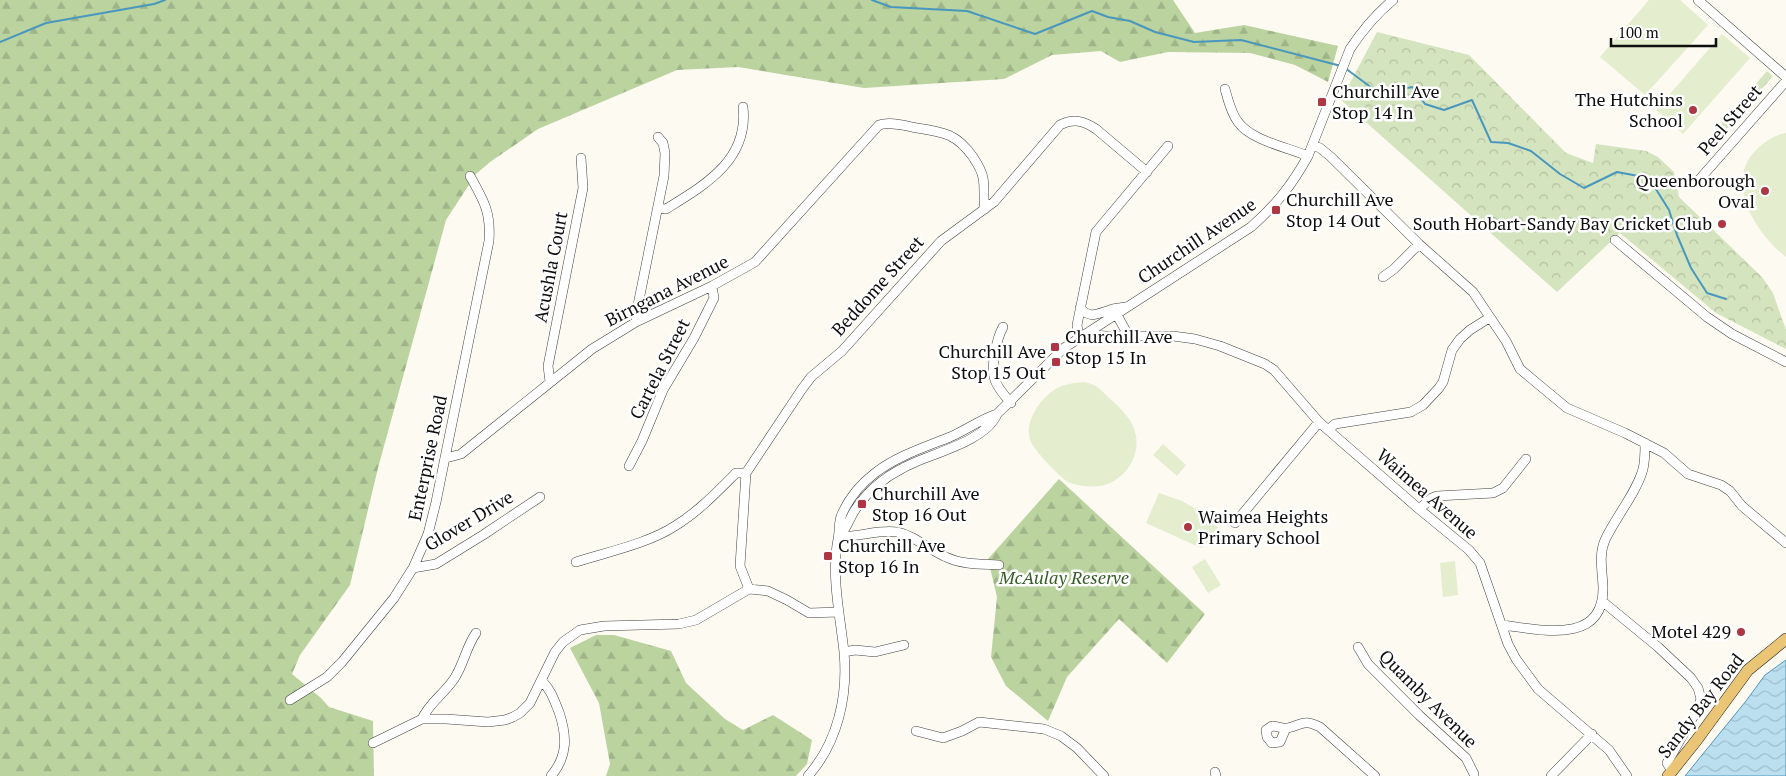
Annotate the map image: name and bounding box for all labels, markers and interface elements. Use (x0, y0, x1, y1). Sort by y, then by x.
scale bar (1611, 15, 1716, 47)
text: 100 m (1618, 22, 1659, 42)
place label: Churchill Ave Stop 14 In (1332, 79, 1440, 124)
street label: Peel Street (1692, 79, 1767, 160)
place label: The Hutchins School (1575, 87, 1683, 132)
marker: Churchill Ave Stop 14 In (1316, 96, 1328, 108)
marker: The Hutchins School (1687, 104, 1699, 116)
place label: Queenborough Oval (1636, 168, 1755, 213)
marker: Queenborough Oval (1759, 185, 1771, 197)
place label: Churchill Ave Stop 14 Out (1286, 187, 1394, 232)
street label: Churchill Avenue (1133, 192, 1260, 289)
marker: Churchill Ave Stop 14 Out (1270, 204, 1282, 216)
street label: Acushla Court (527, 209, 573, 324)
place label: South Hobart-Sandy Bay Cricket Club (1413, 211, 1712, 235)
marker: South Hobart-Sandy Bay Cricket Club (1716, 218, 1728, 230)
street label: Beddome Street (826, 230, 929, 341)
street label: Birngana Avenue (601, 249, 732, 332)
street label: Cartela Street (623, 314, 695, 423)
place label: Churchill Ave Stop 15 In (1065, 324, 1173, 369)
place label: Churchill Ave Stop 15 Out (939, 339, 1046, 384)
marker: Churchill Ave Stop 15 In (1049, 341, 1061, 353)
marker: Churchill Ave Stop 15 Out (1050, 356, 1062, 368)
street label: Enterprise Road (402, 393, 452, 523)
street label: Waimea Avenue (1372, 443, 1483, 544)
place label: Churchill Ave Stop 16 Out (872, 481, 980, 526)
street label: Glover Drive (420, 484, 517, 556)
marker: Churchill Ave Stop 16 Out (856, 498, 868, 510)
place label: Waimea Heights Primary School (1198, 504, 1328, 549)
marker: Waimea Heights Primary School (1182, 521, 1194, 533)
place label: Churchill Ave Stop 16 In (838, 533, 946, 578)
marker: Churchill Ave Stop 16 In (822, 550, 834, 562)
park label: McAulay Reserve (998, 565, 1129, 589)
place label: Motel 429 (1651, 619, 1731, 643)
marker: Motel 429 (1735, 626, 1747, 638)
street label: Quamby Avenue (1374, 644, 1483, 753)
street label: Sandy Bay Road (1652, 648, 1749, 763)

